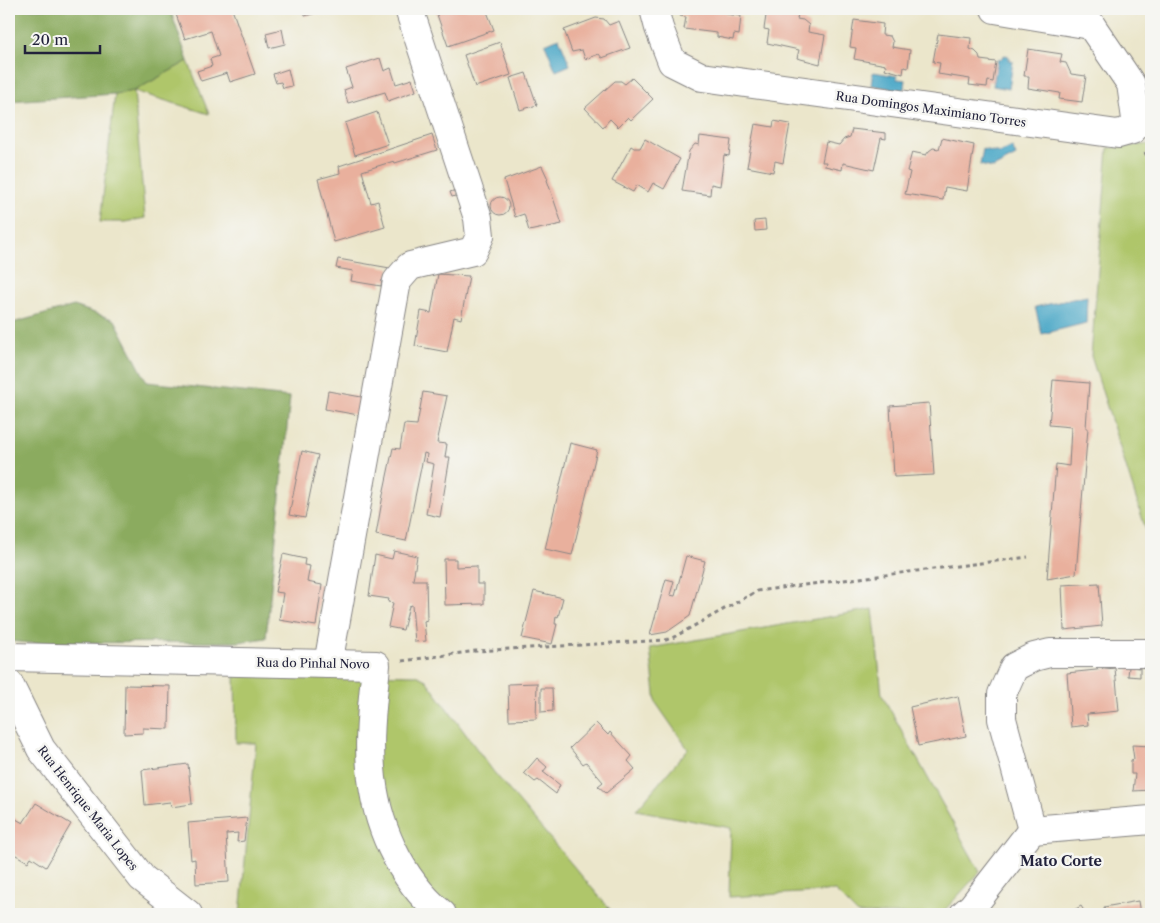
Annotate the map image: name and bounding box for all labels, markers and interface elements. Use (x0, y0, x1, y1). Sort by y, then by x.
scale bar (25, 22, 100, 54)
text: 20 m (32, 30, 68, 49)
street label: Rua Domingos Maximiano Torres (835, 88, 1027, 130)
street label: Rua do Pinhal Novo (256, 655, 370, 671)
street label: Rua Henrique Maria Lopes (35, 743, 141, 873)
district label: Mato Corte (1020, 852, 1102, 870)

